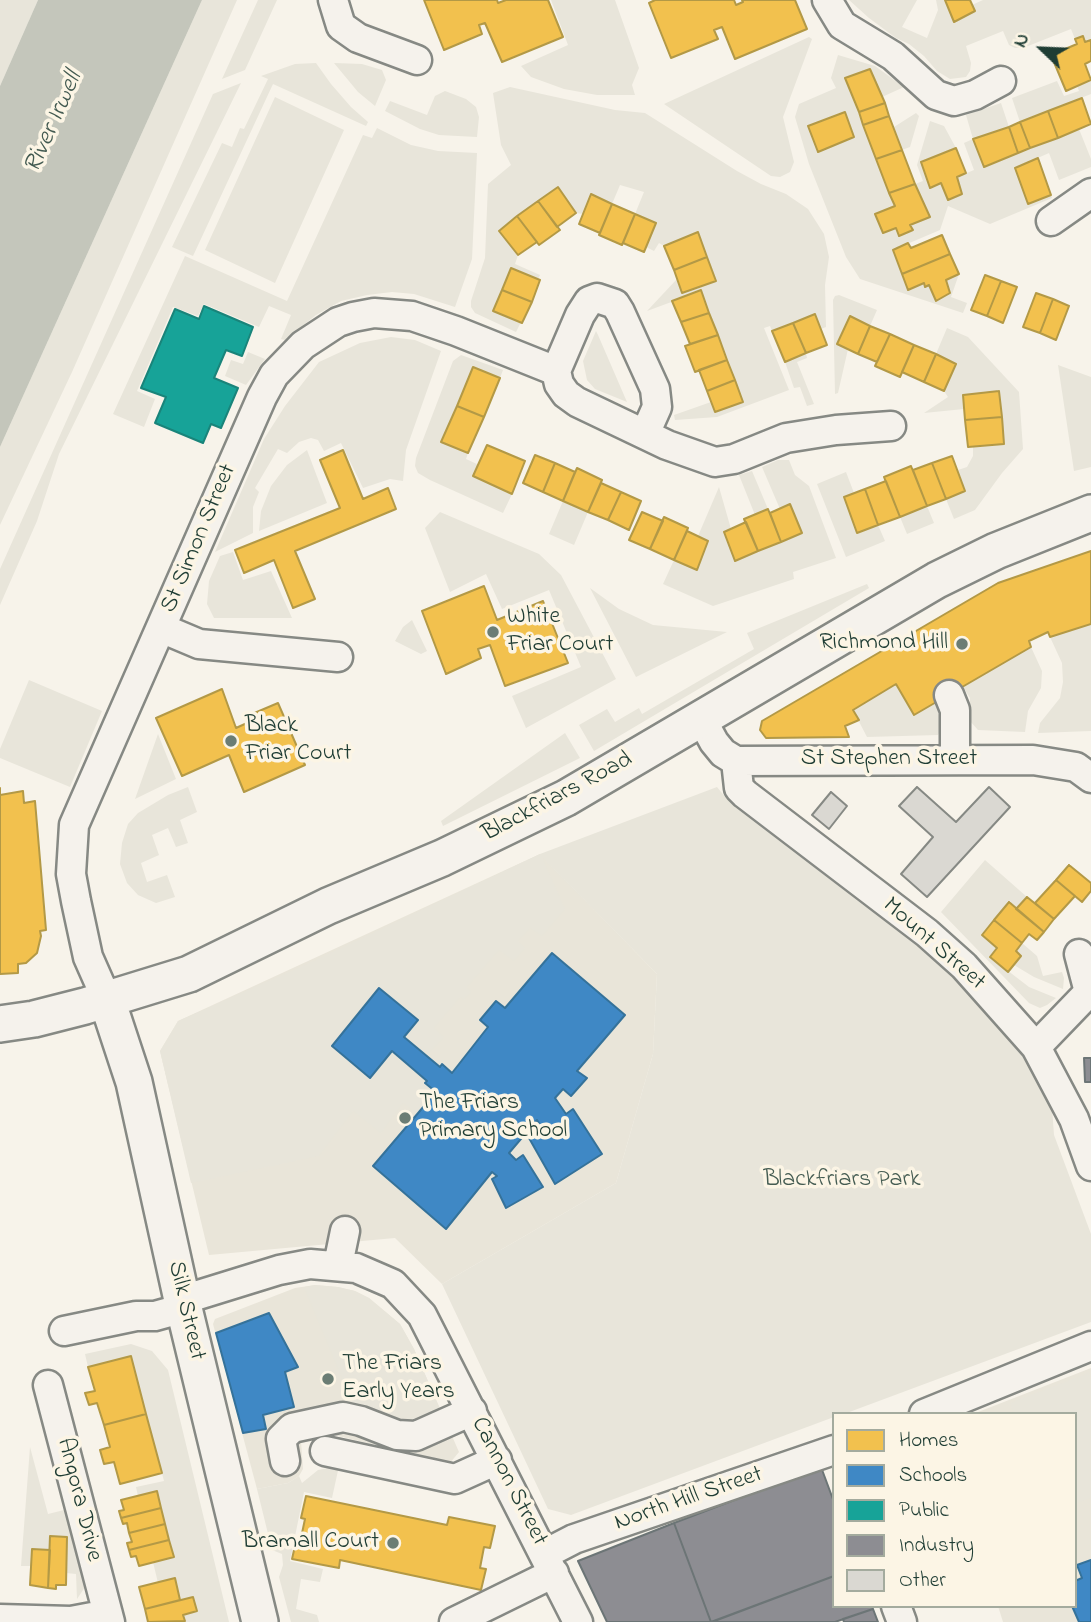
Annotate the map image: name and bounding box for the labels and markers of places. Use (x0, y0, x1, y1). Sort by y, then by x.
place label: White Friar Court (507, 604, 614, 660)
marker: White Friar Court (485, 624, 501, 640)
place label: Richmond Hill (820, 630, 948, 658)
marker: Richmond Hill (954, 636, 970, 652)
place label: Black Friar Court (245, 713, 352, 769)
marker: Black Friar Court (223, 733, 239, 749)
place label: The Friars Primary School (419, 1090, 567, 1146)
marker: The Friars Primary School (397, 1110, 413, 1126)
place label: The Friars Early Years (342, 1351, 455, 1407)
marker: The Friars Early Years (320, 1371, 336, 1387)
place label: Bramall Court (242, 1529, 379, 1557)
marker: Bramall Court (385, 1535, 401, 1551)

